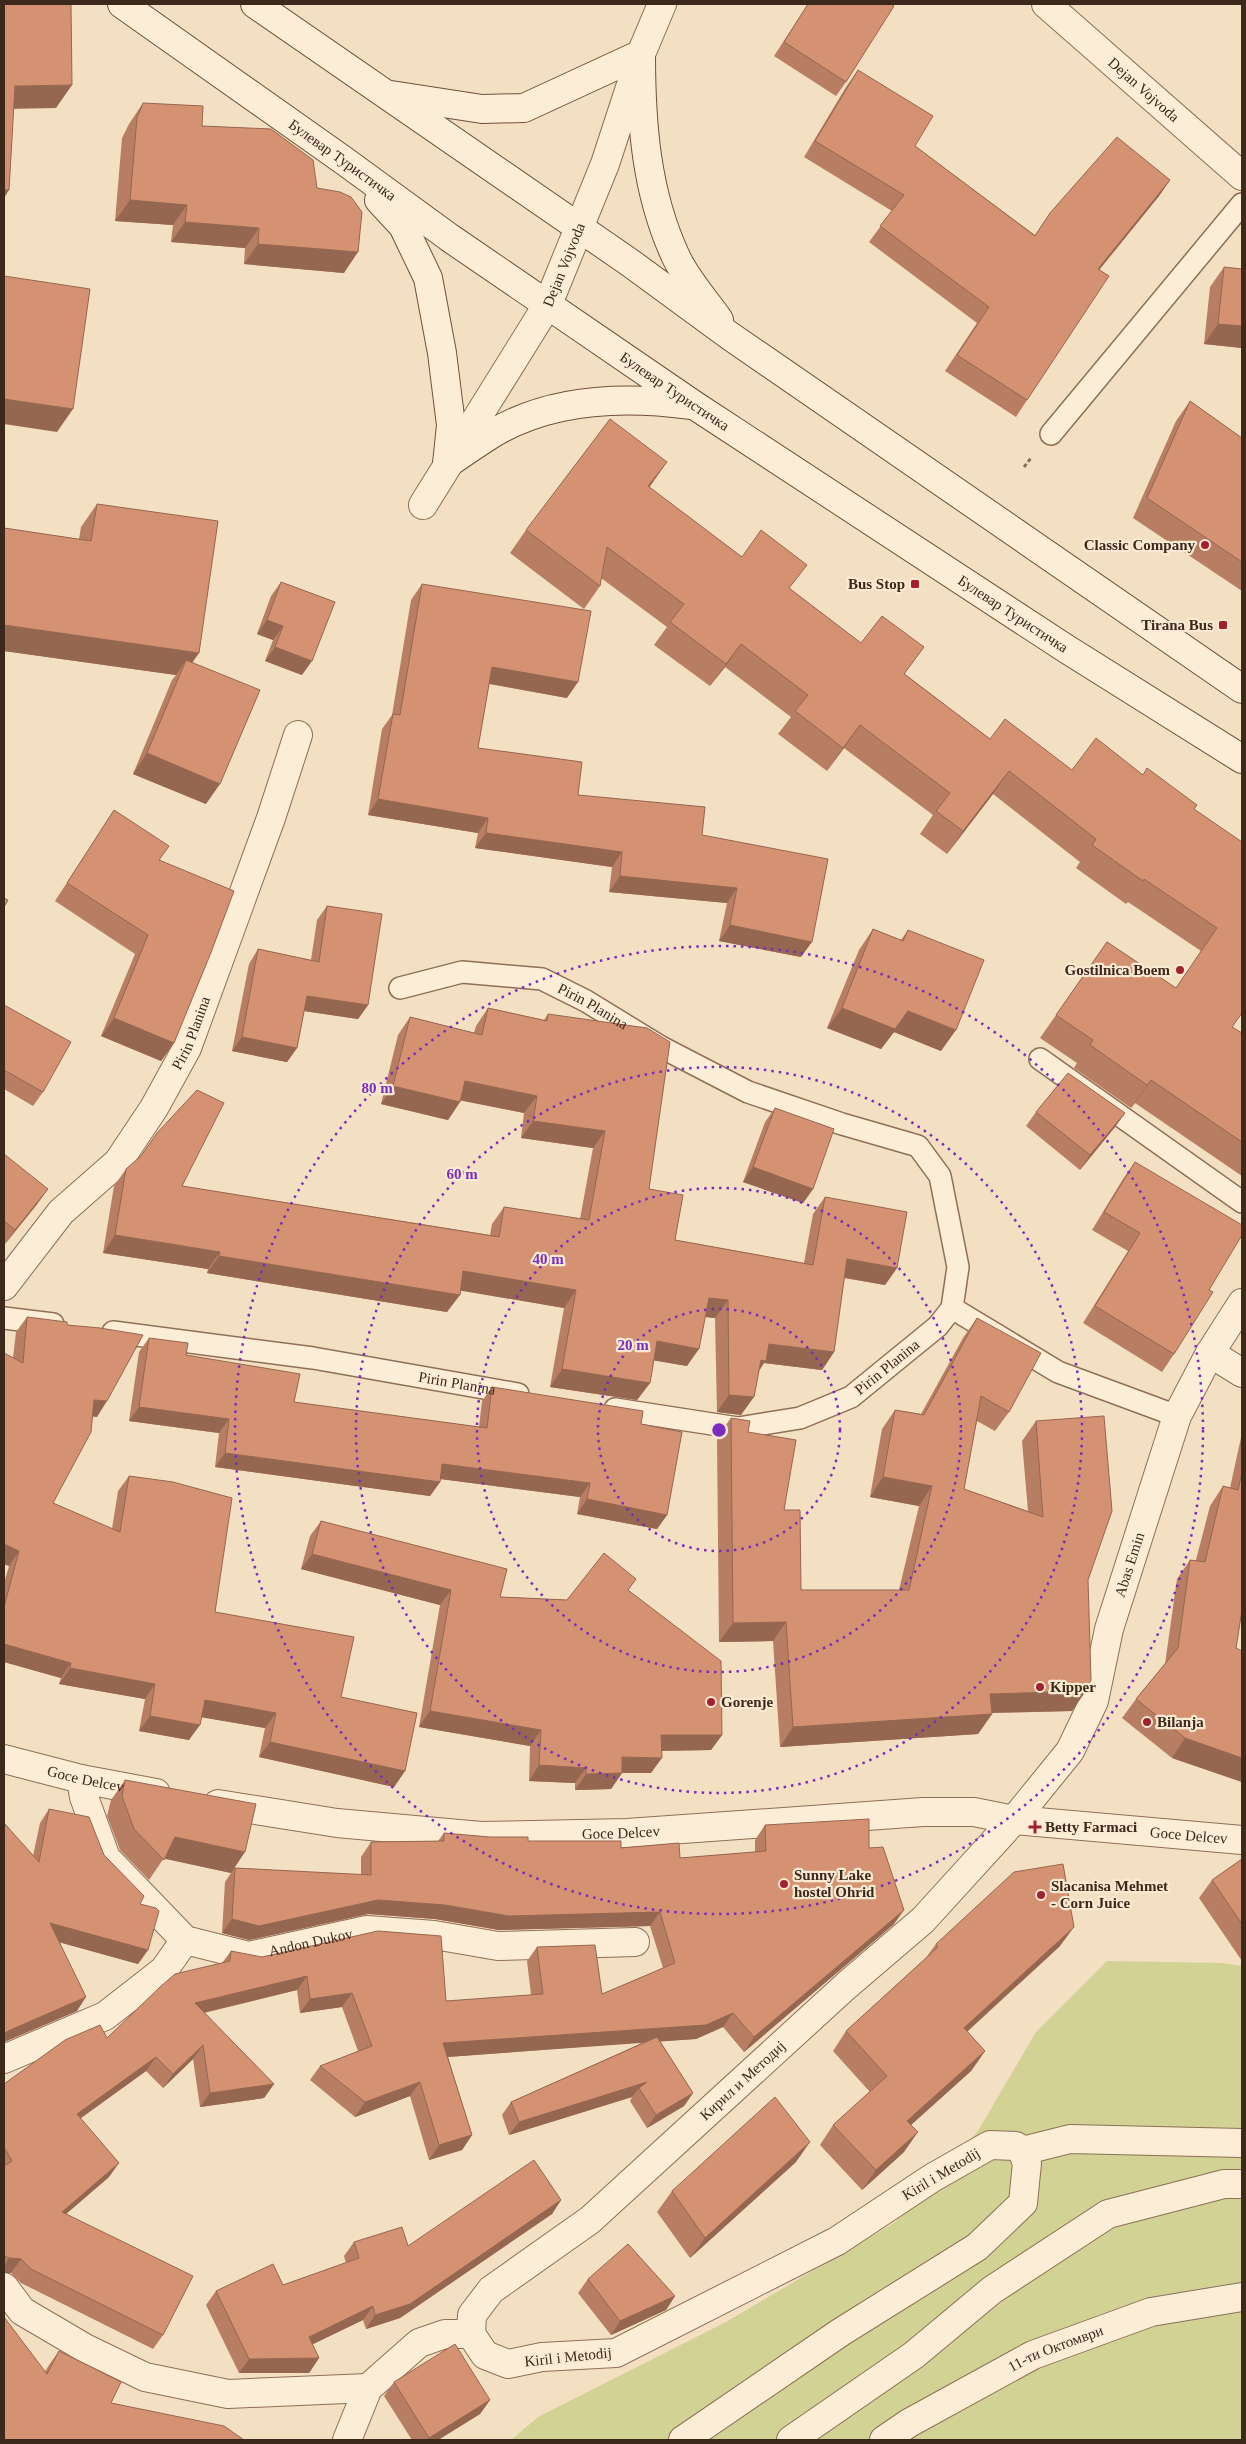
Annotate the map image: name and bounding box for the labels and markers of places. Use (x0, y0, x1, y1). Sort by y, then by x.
place label: Classic Company (1084, 537, 1195, 553)
marker: Classic Company (1199, 539, 1211, 551)
place label: Bus Stop (848, 576, 905, 592)
marker: Bus Stop (909, 578, 921, 590)
place label: Tirana Bus (1141, 617, 1213, 633)
marker: Tirana Bus (1217, 619, 1229, 631)
place label: Gostilnica Boem (1065, 962, 1170, 978)
marker: Gostilnica Boem (1174, 964, 1186, 976)
centre of rings (710, 1421, 728, 1439)
place label: Kipper (1050, 1679, 1096, 1695)
marker: Kipper (1034, 1681, 1046, 1693)
place label: Gorenje (721, 1694, 774, 1710)
marker: Gorenje (705, 1696, 717, 1708)
place label: Bilanja (1157, 1714, 1204, 1730)
marker: Bilanja (1141, 1716, 1153, 1728)
place label: Betty Farmaci (1045, 1819, 1137, 1835)
marker: Betty Farmaci (1029, 1821, 1041, 1833)
place label: Sunny Lake hostel Ohrid (794, 1867, 875, 1900)
marker: Sunny Lake hostel Ohrid (778, 1878, 790, 1890)
place label: Slacanisa Mehmet - Corn Juice (1051, 1878, 1168, 1911)
marker: Slacanisa Mehmet - Corn Juice (1035, 1889, 1047, 1901)

